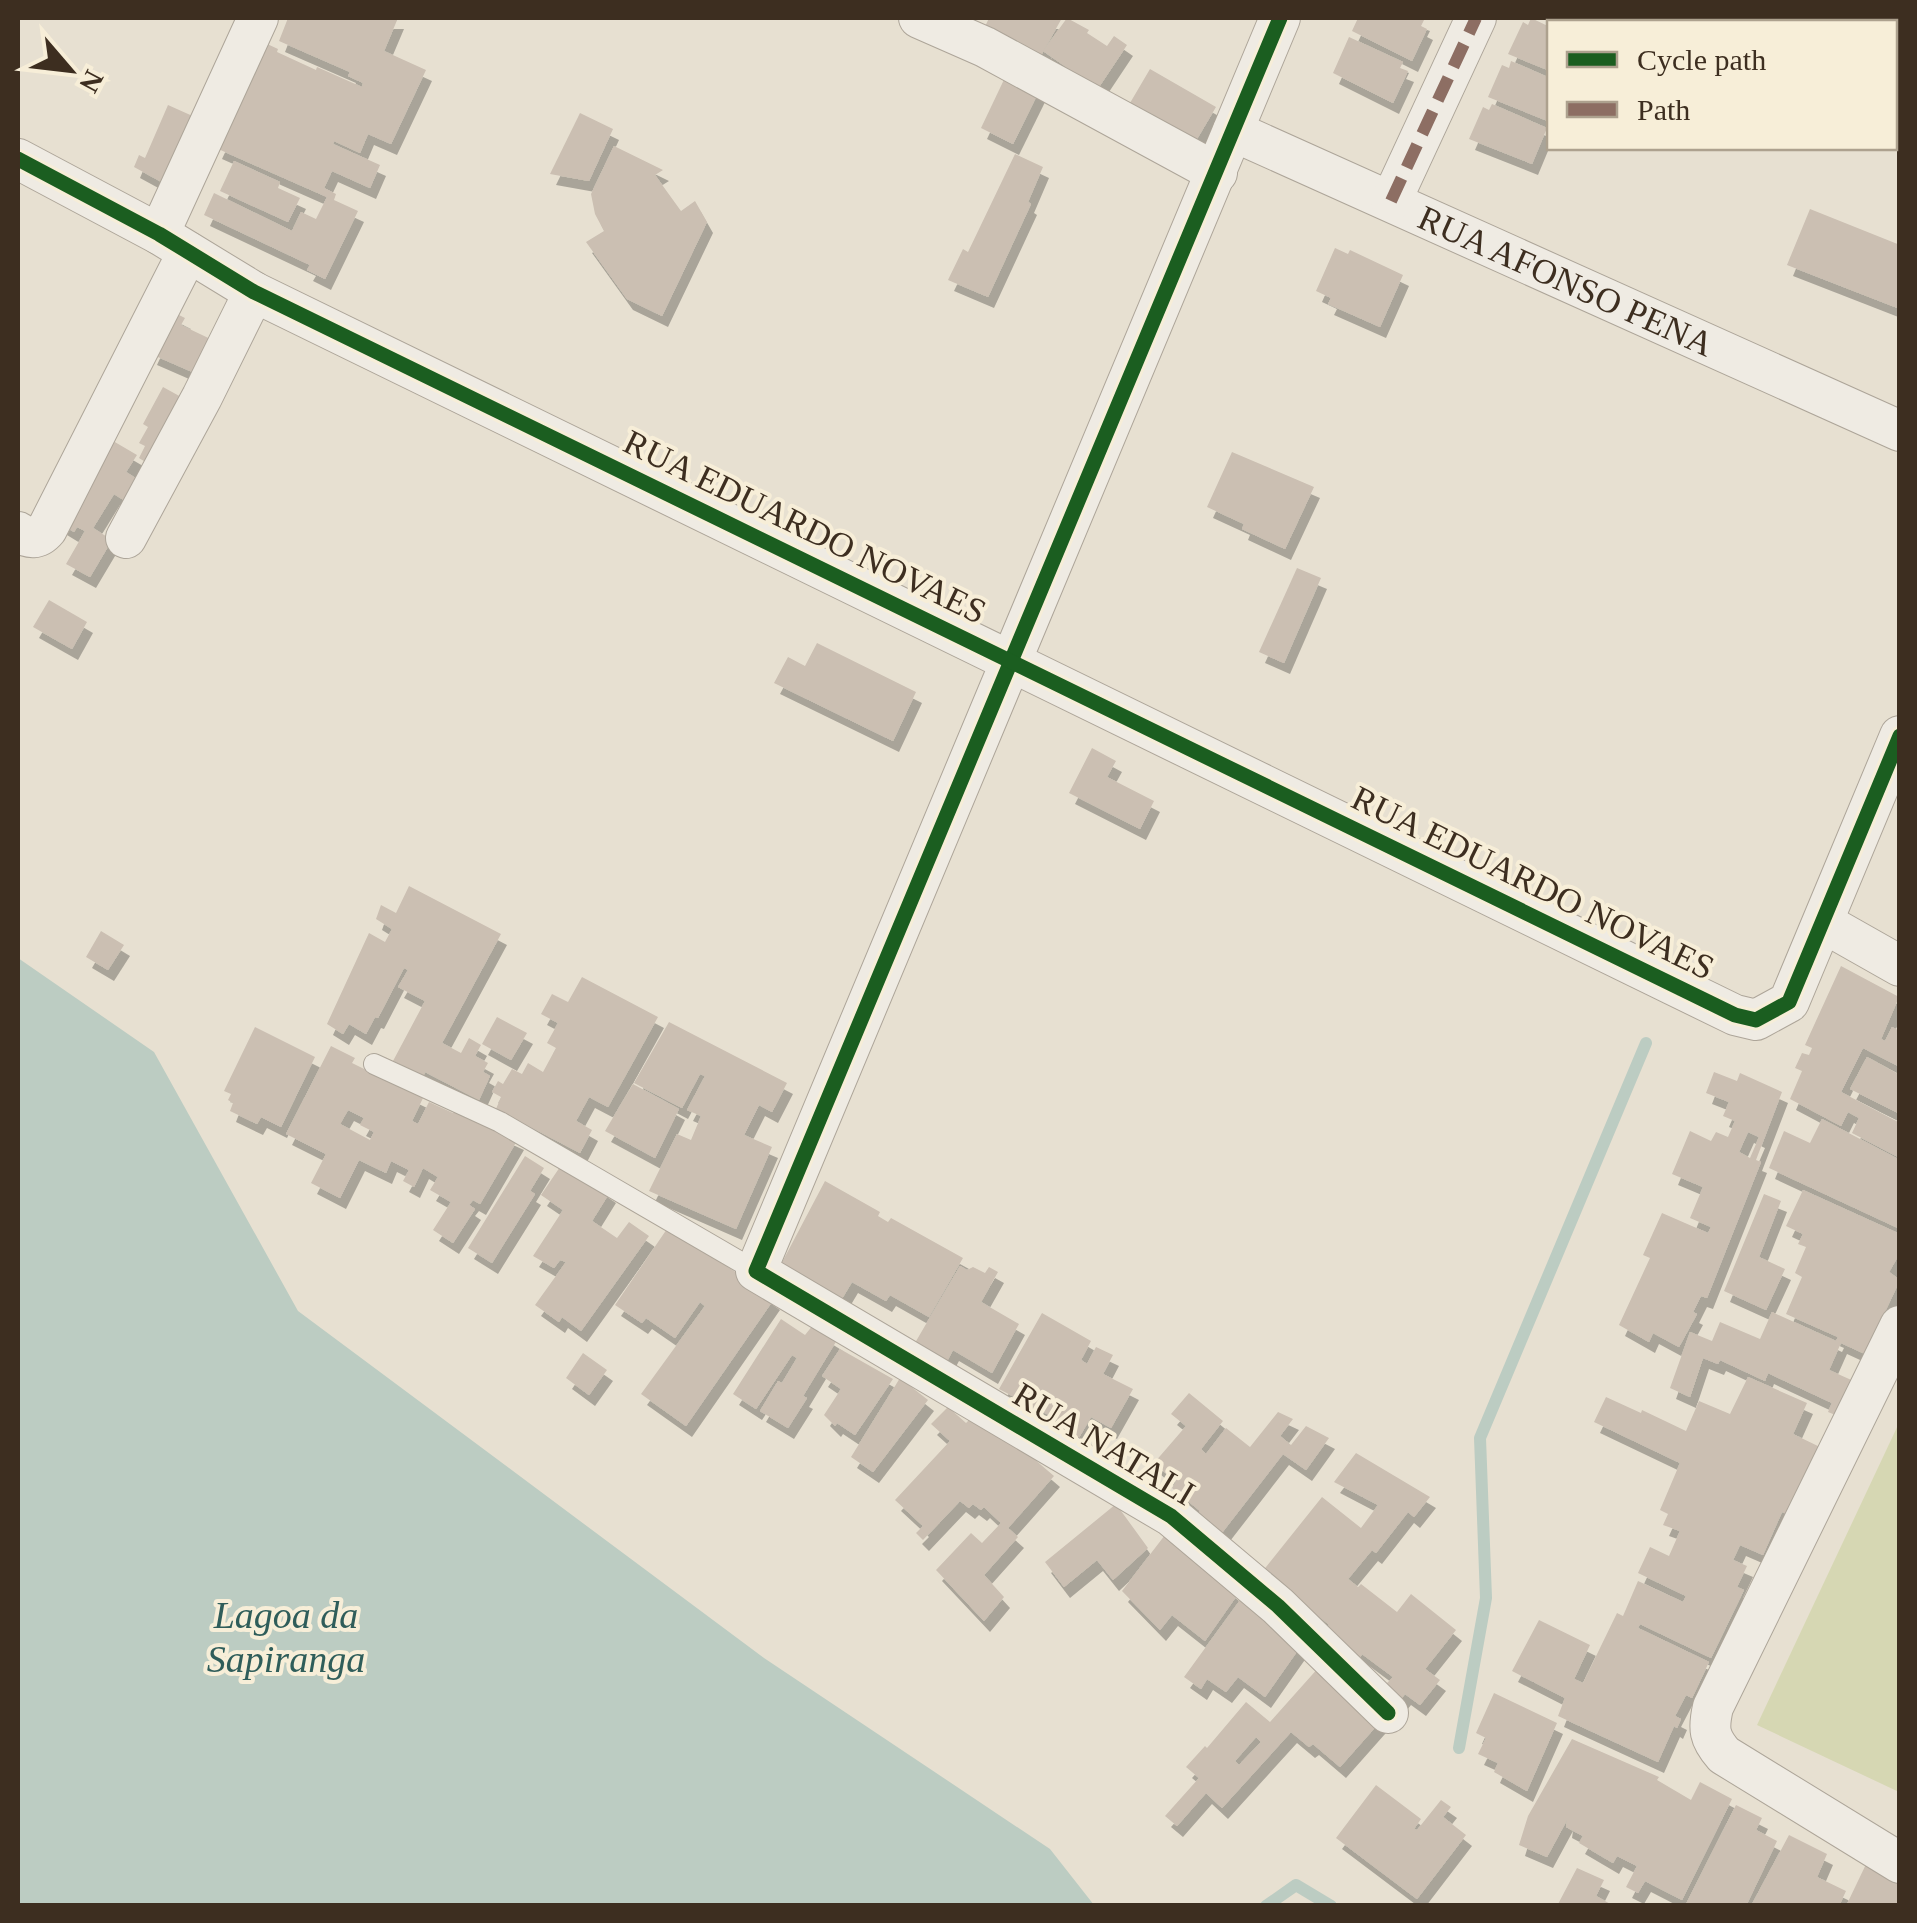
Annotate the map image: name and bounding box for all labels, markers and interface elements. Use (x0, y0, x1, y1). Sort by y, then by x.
north arrow (20, 20, 120, 120)
legend (1547, 20, 1897, 150)
text: Cycle path (1637, 43, 1766, 76)
text: N (73, 65, 110, 98)
text: Path (1637, 93, 1690, 126)
street label: RUA AFONSO PENA (1412, 197, 1720, 364)
street label: RUA EDUARDO NOVAES (618, 422, 992, 632)
street label: RUA EDUARDO NOVAES (1346, 778, 1720, 988)
street label: RUA NATALI (1006, 1375, 1202, 1513)
water label: Lagoa da Sapiranga (207, 1594, 365, 1680)

